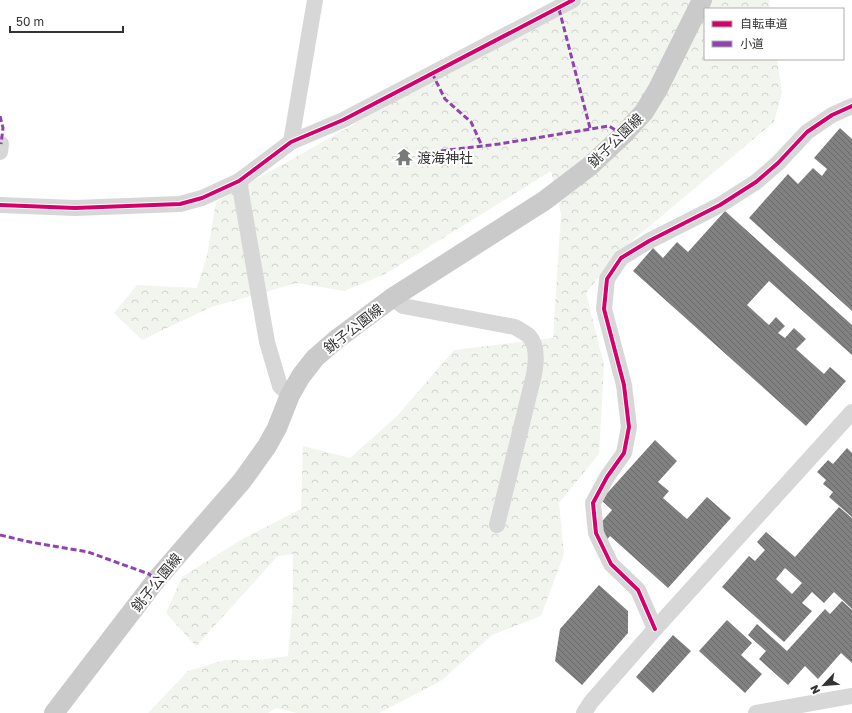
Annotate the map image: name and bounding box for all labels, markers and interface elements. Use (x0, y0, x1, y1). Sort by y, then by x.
scale bar (10, 8, 123, 34)
legend (704, 8, 844, 60)
text: 50 m (16, 14, 44, 29)
text: 自転車道 (740, 16, 788, 31)
text: 小道 (740, 36, 764, 51)
street label: 銚子公園線 (584, 110, 646, 170)
temple icon: 渡海神社 (394, 147, 414, 167)
place label: 渡海神社 (417, 149, 473, 166)
street label: 銚子公園線 (320, 300, 386, 356)
street label: 銚子公園線 (127, 549, 185, 615)
north arrow (804, 665, 844, 705)
text: N (807, 683, 822, 696)

